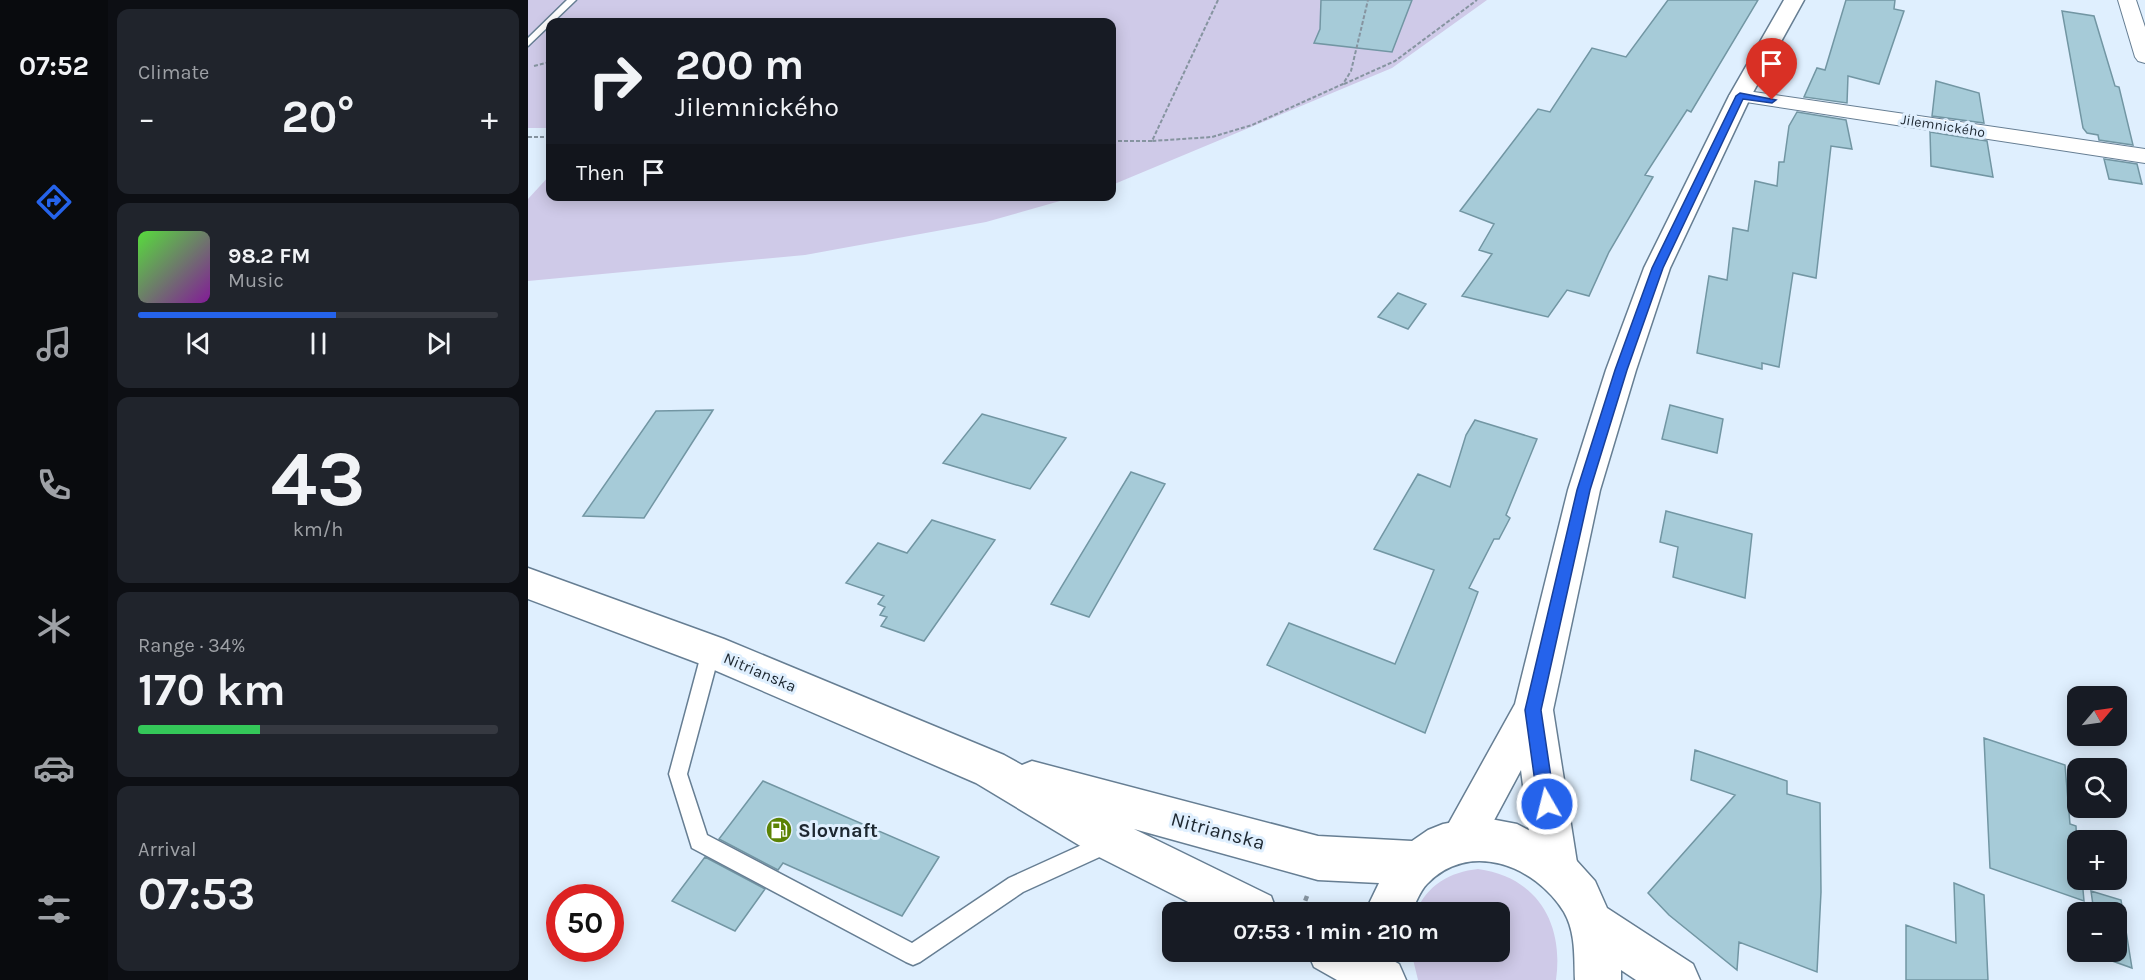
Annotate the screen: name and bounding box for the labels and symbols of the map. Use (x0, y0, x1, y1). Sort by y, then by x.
pin (1746, 38, 1797, 100)
street label: Jilemnického (1900, 111, 1986, 141)
street label: Nitrianska (721, 648, 799, 696)
north arrow (2067, 686, 2127, 746)
position arrow (1515, 772, 1579, 836)
street label: Nitrianska (1169, 807, 1267, 855)
fuel station icon: Slovnaft (764, 815, 794, 845)
place label: Slovnaft (798, 819, 878, 842)
speed limit sign: 50 (546, 884, 624, 962)

